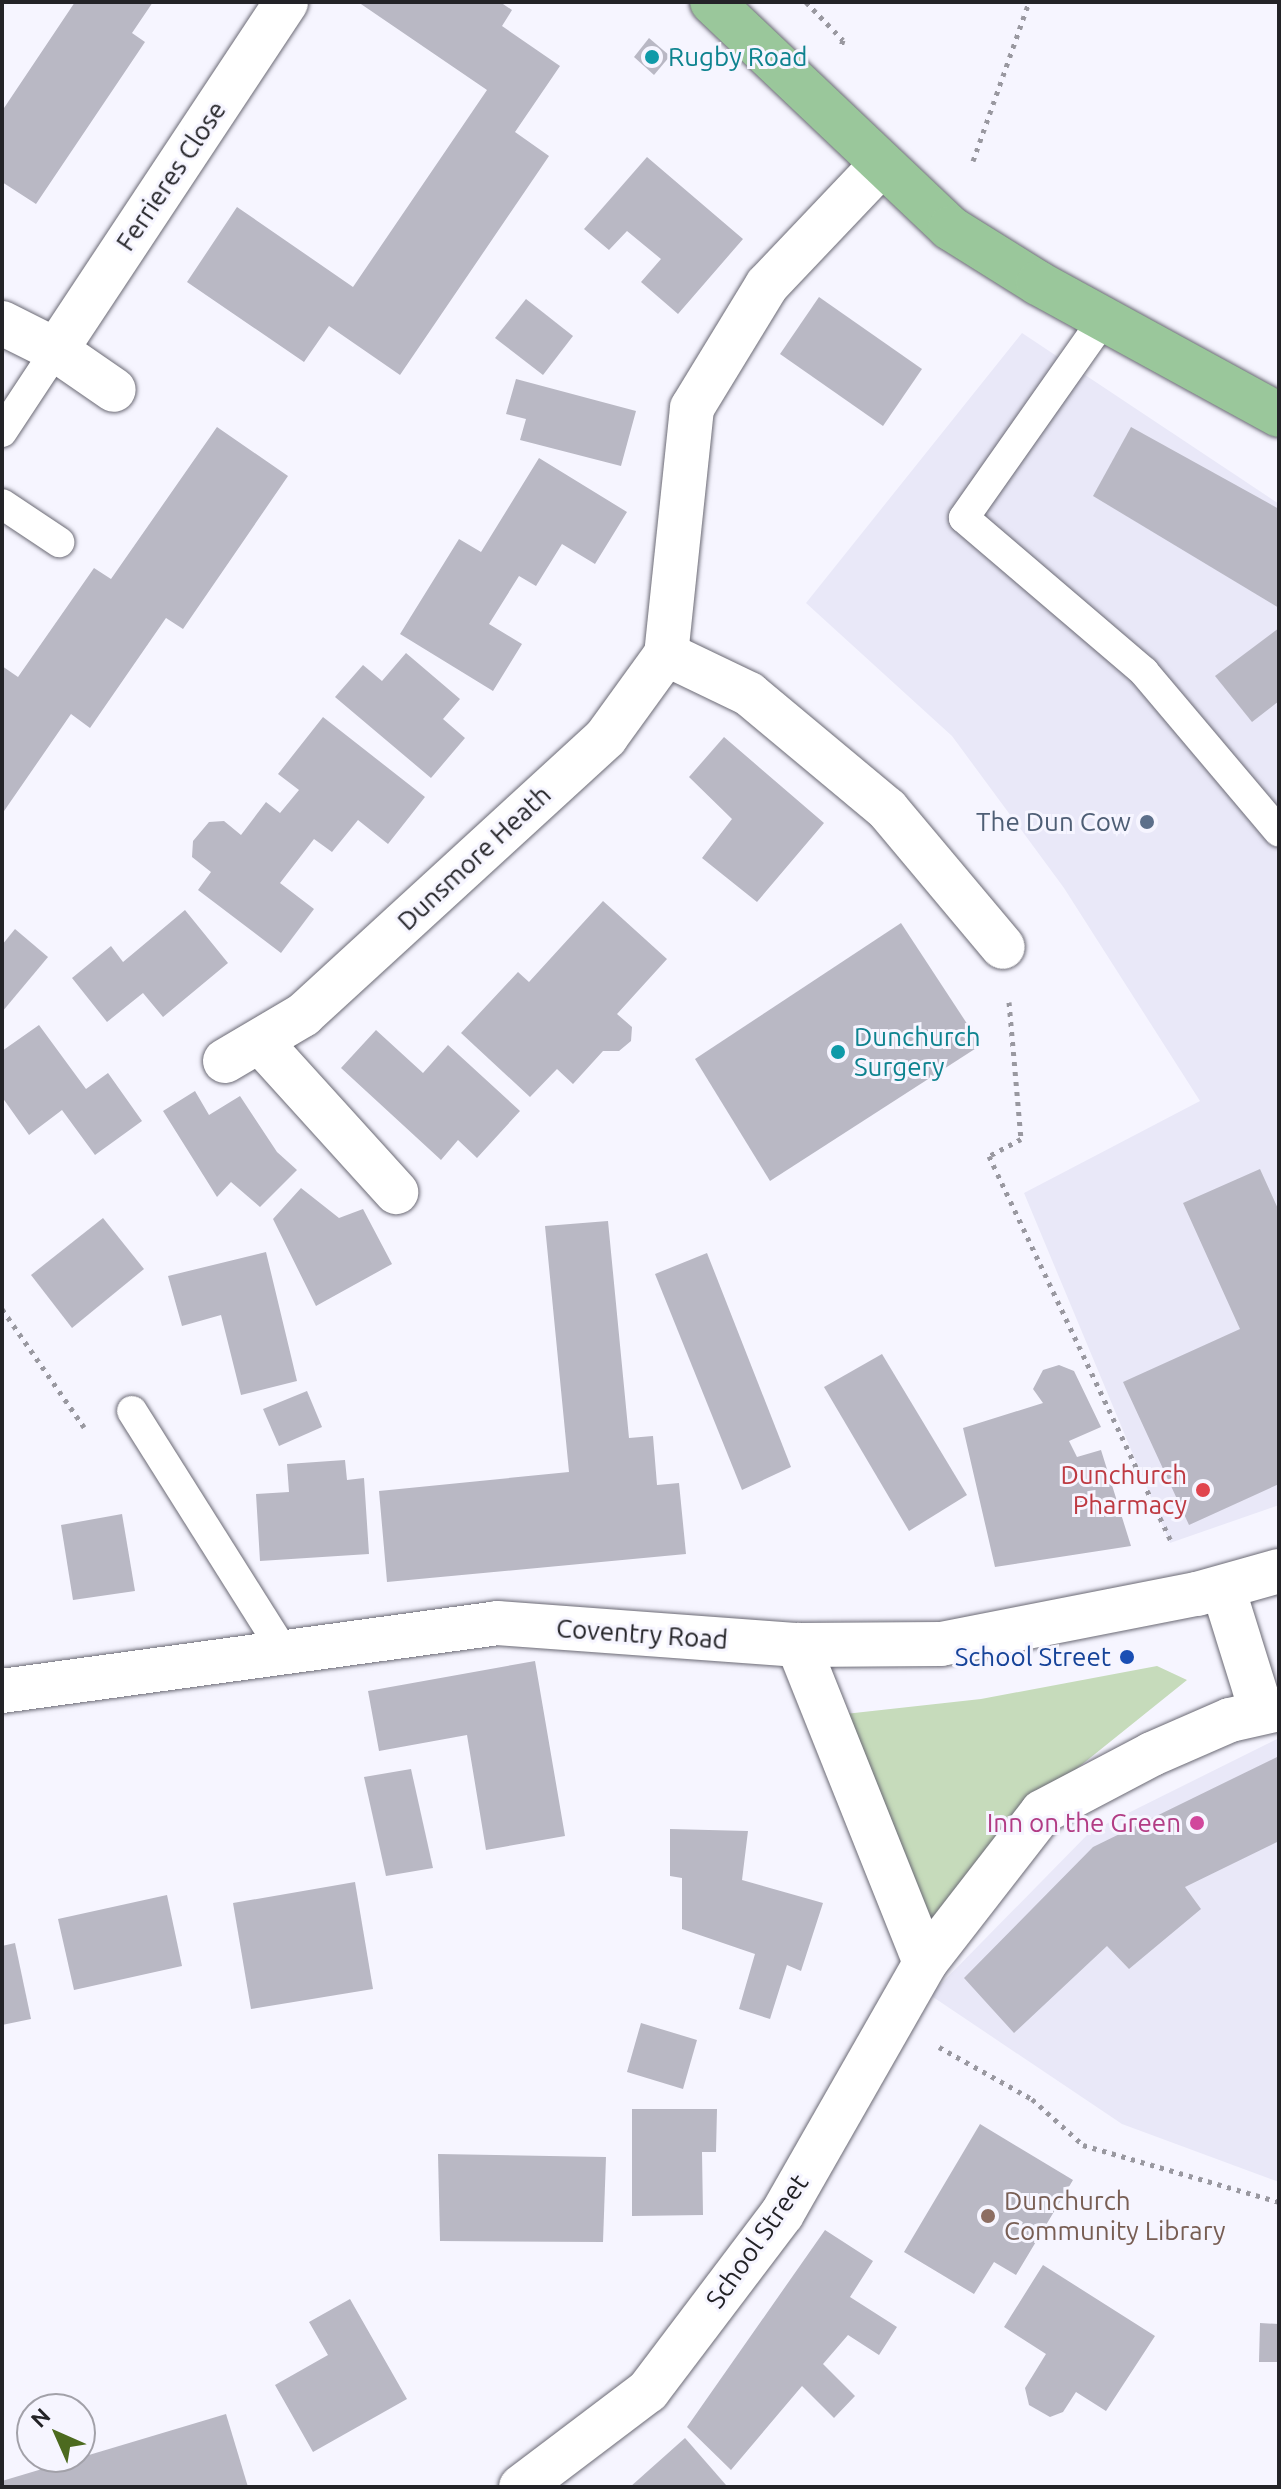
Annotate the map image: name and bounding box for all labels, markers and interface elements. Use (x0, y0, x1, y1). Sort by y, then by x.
place label: Rugby Road (668, 41, 808, 73)
marker: Rugby Road (643, 48, 661, 66)
street label: Ferrieres Close (110, 95, 232, 257)
street label: Dunsmore Heath (391, 779, 557, 937)
place label: The Dun Cow (976, 806, 1131, 838)
marker: The Dun Cow (1138, 813, 1156, 831)
place label: Dunchurch Surgery (854, 1021, 981, 1082)
marker: Dunchurch Surgery (829, 1043, 847, 1061)
place label: Dunchurch Pharmacy (1060, 1459, 1187, 1520)
marker: Dunchurch Pharmacy (1194, 1481, 1212, 1499)
street label: Coventry Road (555, 1612, 729, 1656)
place label: School Street (955, 1641, 1111, 1673)
marker: School Street (1118, 1648, 1136, 1666)
place label: Inn on the Green (987, 1807, 1181, 1839)
marker: Inn on the Green (1188, 1814, 1206, 1832)
street label: School Street (699, 2168, 815, 2314)
place label: Dunchurch Community Library (1004, 2185, 1226, 2246)
marker: Dunchurch Community Library (979, 2207, 997, 2225)
north arrow (16, 2393, 96, 2473)
text: N (25, 2402, 55, 2432)

